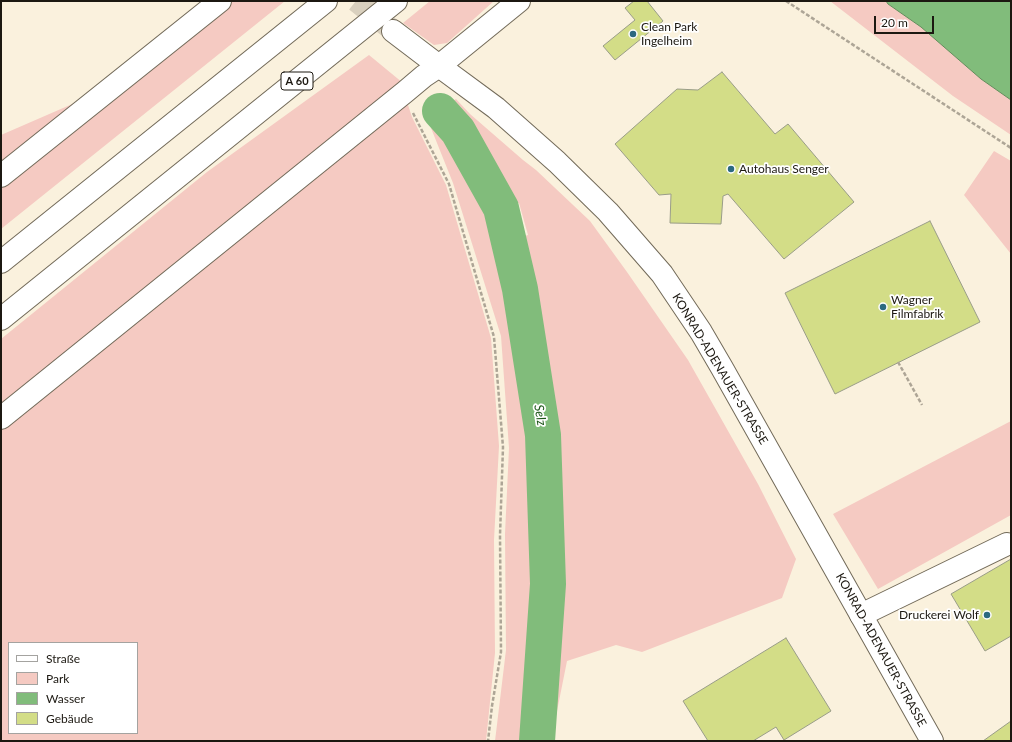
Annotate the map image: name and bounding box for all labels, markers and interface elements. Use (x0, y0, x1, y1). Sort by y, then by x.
scale bar (876, 8, 936, 34)
text: 20 m (881, 15, 908, 30)
place label: Clean Park Ingelheim (641, 20, 697, 48)
marker: Clean Park Ingelheim (628, 29, 638, 39)
road number: A 60 (281, 72, 313, 90)
place label: Autohaus Senger (739, 162, 829, 176)
marker: Autohaus Senger (726, 164, 736, 174)
street label: KONRAD-ADENAUER-STRASSE (669, 291, 771, 447)
place label: Wagner Filmfabrik (891, 293, 943, 321)
marker: Wagner Filmfabrik (878, 302, 888, 312)
water label: Selz (531, 403, 549, 427)
street label: KONRAD-ADENAUER-STRASSE (833, 571, 929, 729)
place label: Druckerei Wolf (899, 608, 979, 622)
marker: Druckerei Wolf (982, 610, 992, 620)
legend (8, 642, 138, 734)
text: Straße (46, 651, 80, 666)
text: Park (46, 671, 69, 686)
text: Wasser (46, 691, 85, 706)
text: Gebäude (46, 711, 93, 726)

